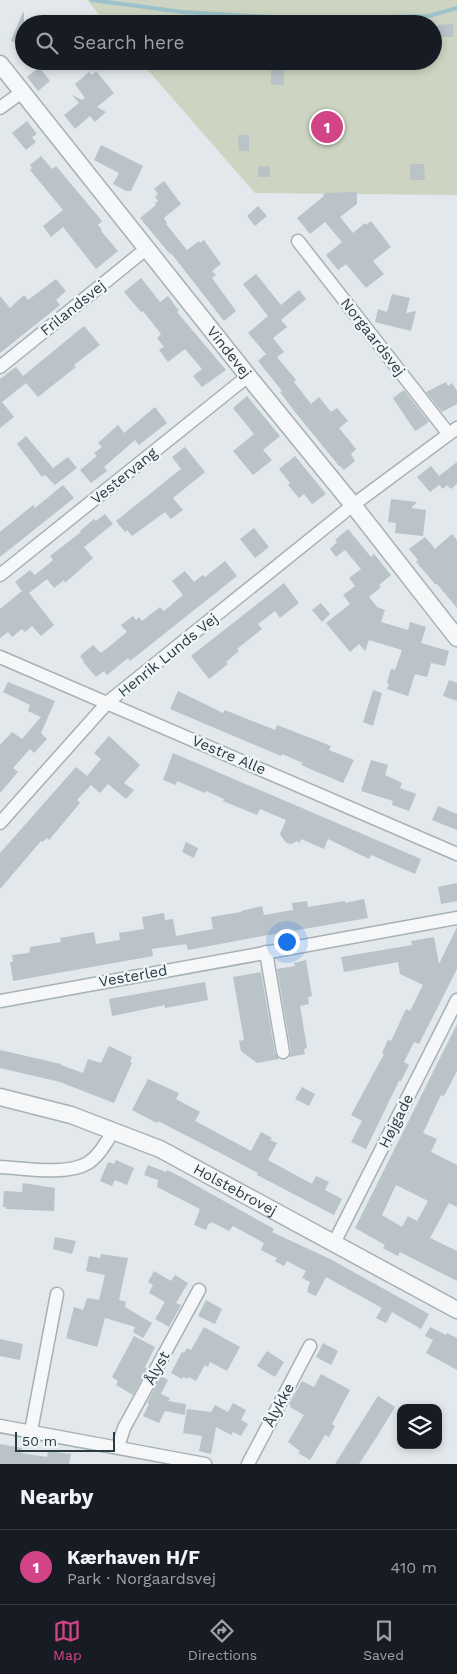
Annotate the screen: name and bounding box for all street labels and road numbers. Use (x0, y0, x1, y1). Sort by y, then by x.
street label: Frilandsvej (37, 276, 109, 340)
street label: Norgaardsvej (337, 294, 409, 380)
street label: Vindevej (203, 322, 255, 382)
street label: Vestervang (87, 444, 161, 508)
street label: Henrik Lunds Vej (114, 609, 222, 701)
street label: Vestre Alle (189, 731, 269, 779)
street label: Vesterled (97, 961, 169, 991)
street label: Højgade (375, 1091, 417, 1151)
street label: Holstebrovej (190, 1160, 280, 1220)
street label: Ålyst (140, 1347, 174, 1388)
street label: Ålykke (260, 1380, 298, 1430)

